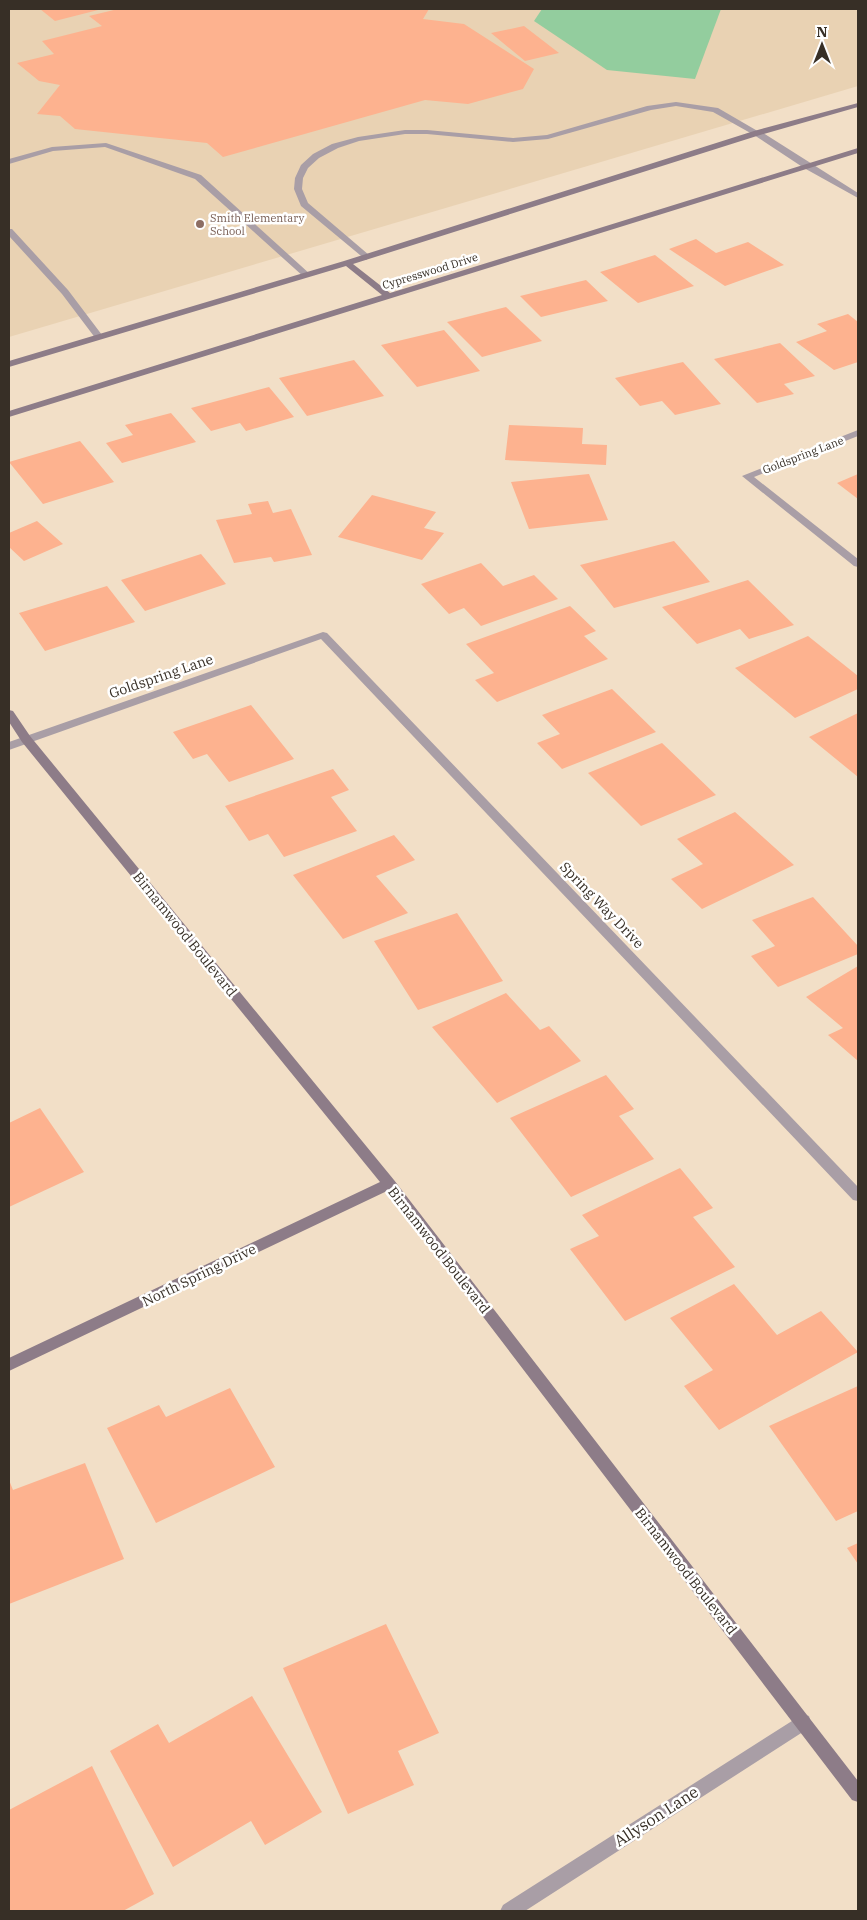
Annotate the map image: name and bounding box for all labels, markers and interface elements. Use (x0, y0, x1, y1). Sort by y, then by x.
north arrow (797, 20, 847, 70)
text: N (816, 23, 828, 41)
place label: Smith Elementary School (210, 211, 304, 238)
marker: Smith Elementary School (194, 218, 206, 230)
street label: Cypresswood Drive (380, 250, 480, 292)
street label: Goldspring Lane (761, 433, 846, 477)
street label: Goldspring Lane (107, 650, 215, 702)
street label: Spring Way Drive (556, 858, 648, 952)
street label: Birnamwood Boulevard (129, 868, 241, 1001)
street label: Birnamwood Boulevard (384, 1183, 494, 1317)
street label: North Spring Drive (139, 1240, 259, 1310)
street label: Birnamwood Boulevard (631, 1504, 741, 1638)
street label: Allyson Lane (610, 1781, 702, 1851)

